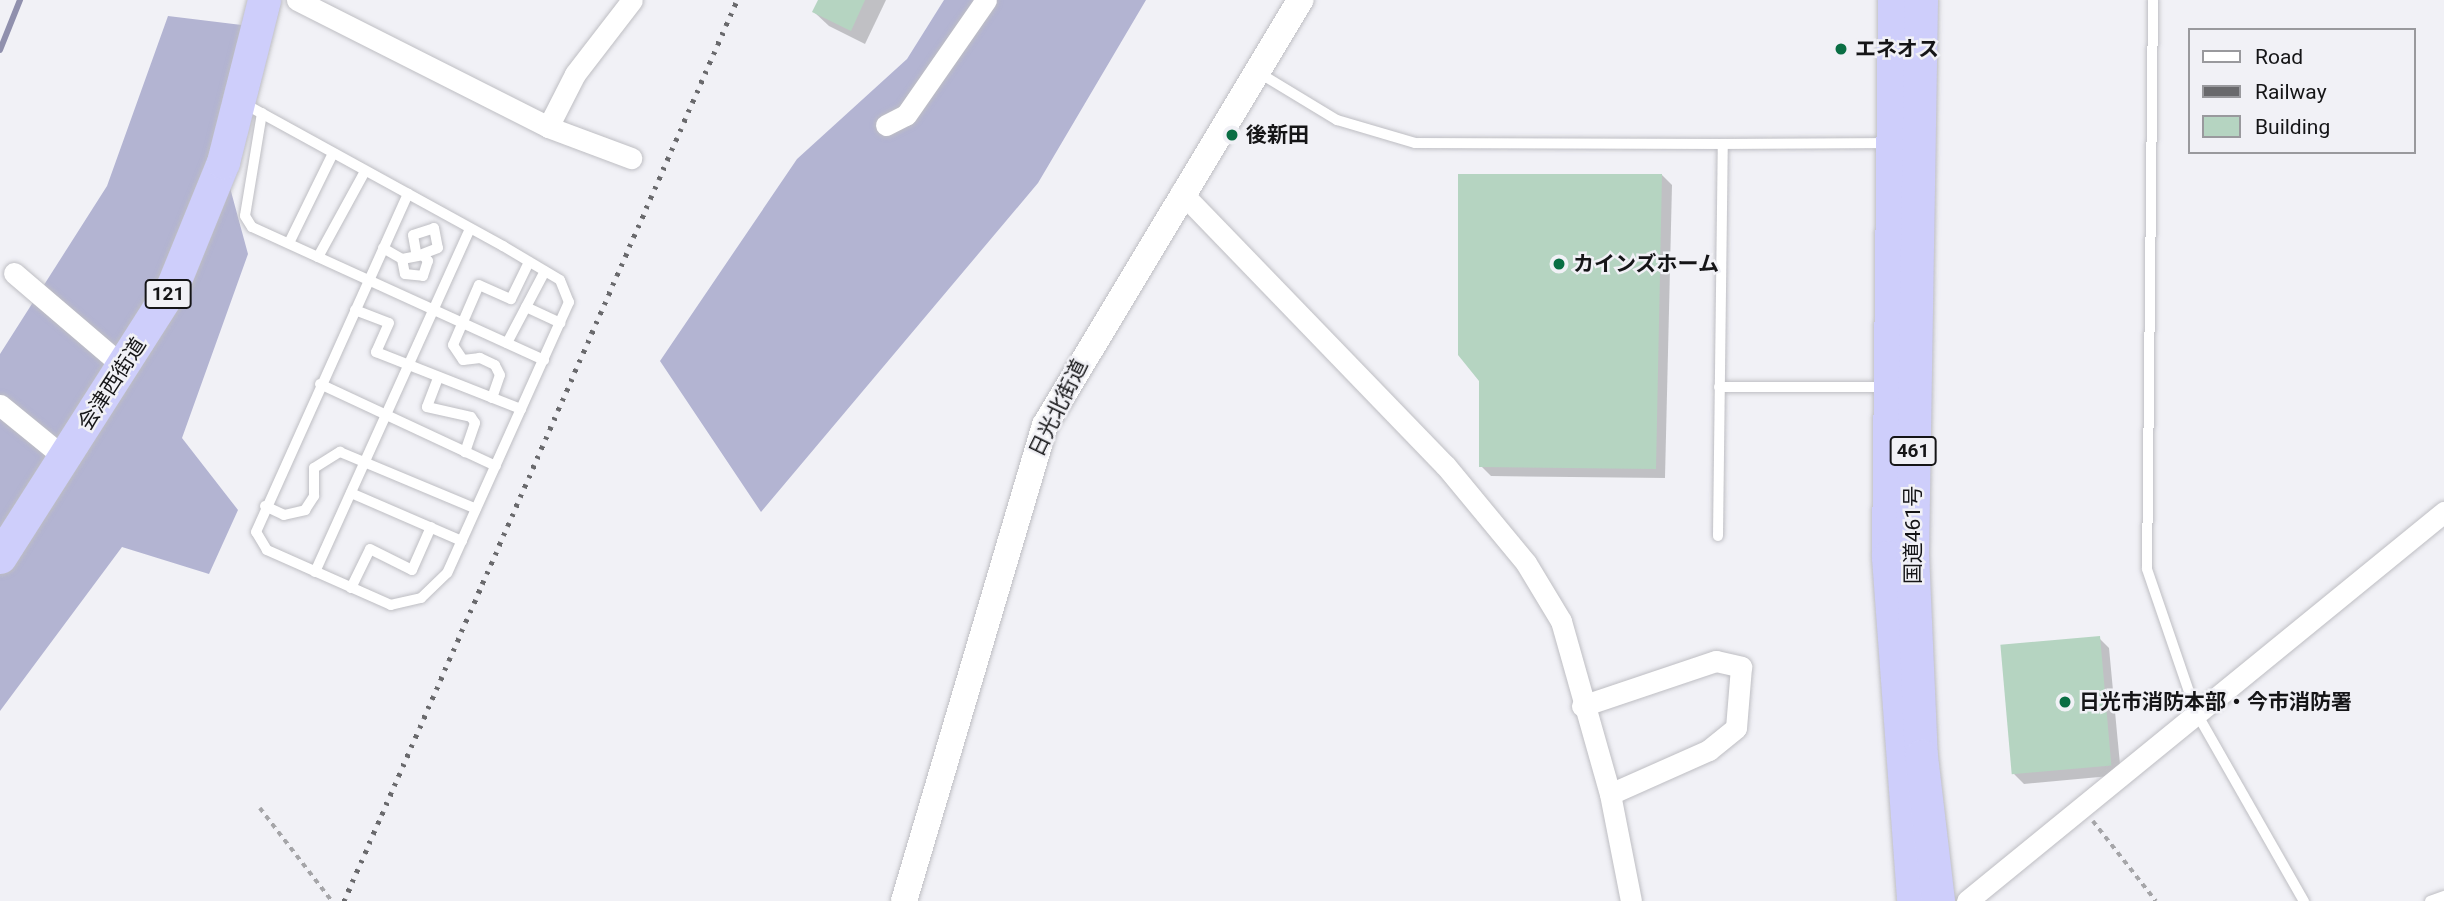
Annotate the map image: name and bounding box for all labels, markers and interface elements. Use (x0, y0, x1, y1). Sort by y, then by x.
legend (2188, 28, 2416, 154)
place label: エネオス (1855, 36, 1939, 62)
marker: エネオス (1833, 41, 1849, 57)
text: Road (2255, 45, 2303, 69)
text: Railway (2255, 80, 2327, 104)
text: Building (2255, 115, 2330, 139)
place label: 後新田 (1246, 122, 1309, 148)
marker: 後新田 (1224, 127, 1240, 143)
place label: カインズホーム (1573, 251, 1720, 277)
marker: カインズホーム (1551, 256, 1567, 272)
road number: 121 (144, 278, 192, 310)
street label: 会津西街道 (73, 333, 151, 435)
street label: 日光北街道 (1024, 355, 1092, 461)
road number: 461 (1888, 436, 1938, 466)
street label: 国道461号 (1900, 486, 1926, 584)
place label: 日光市消防本部・今市消防署 (2079, 689, 2352, 715)
marker: 日光市消防本部・今市消防署 (2057, 694, 2073, 710)

